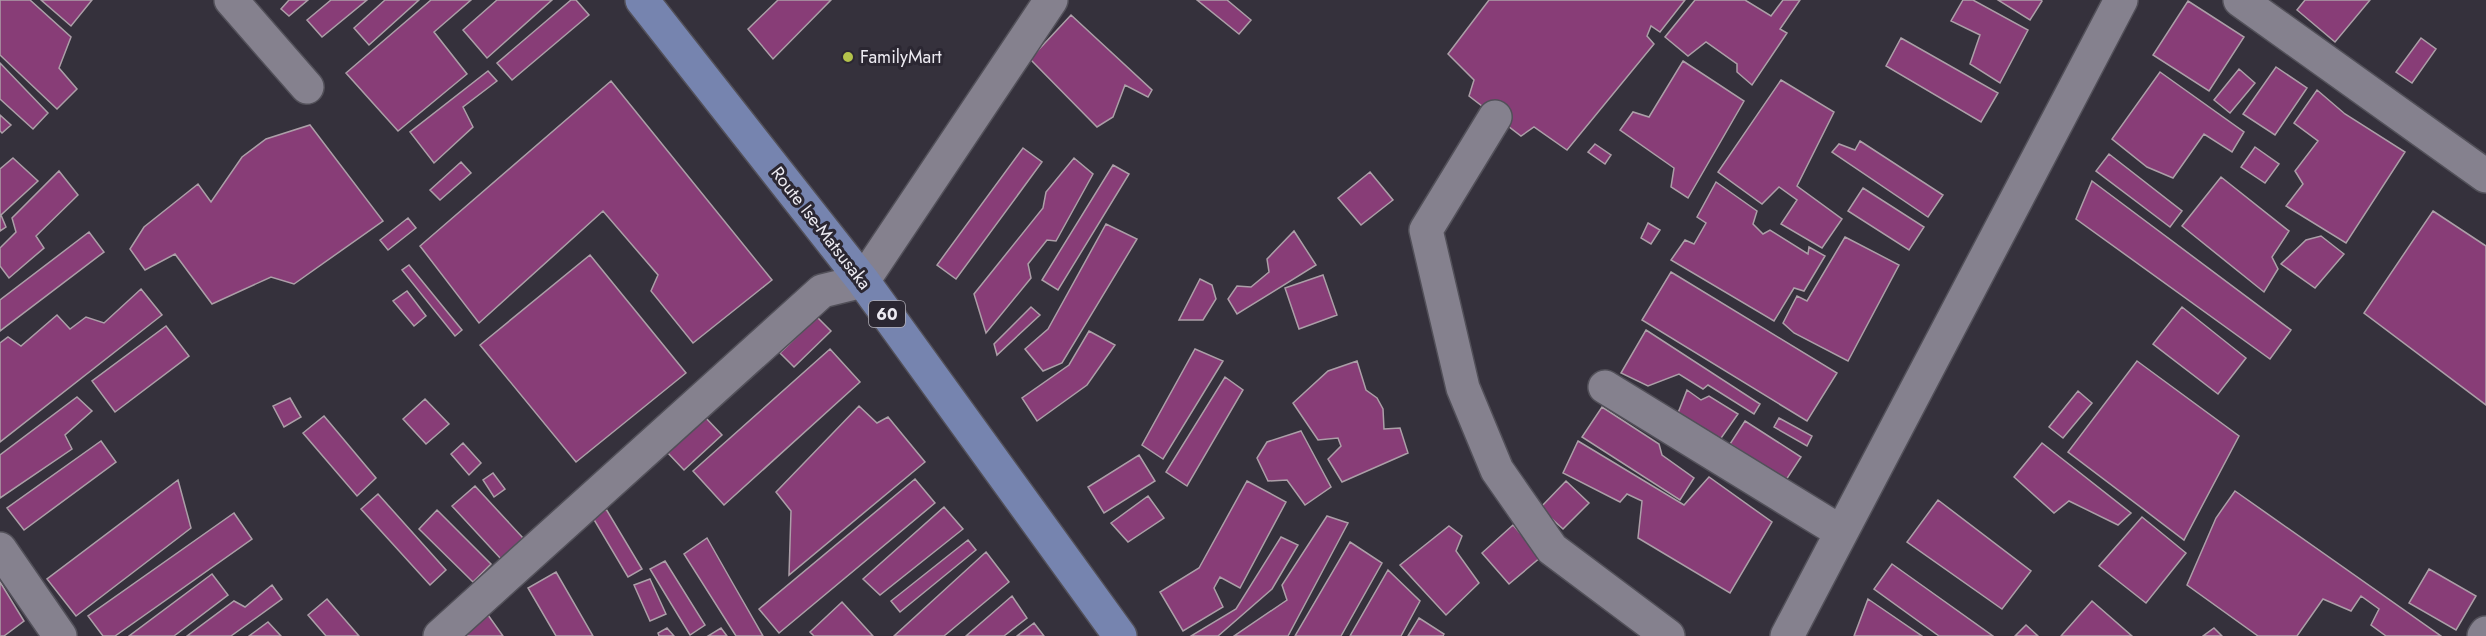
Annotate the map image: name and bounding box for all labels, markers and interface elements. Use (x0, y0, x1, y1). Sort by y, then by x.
place label: FamilyMart (860, 44, 942, 70)
marker: FamilyMart (841, 50, 855, 64)
street label: Route Ise-Matsusaka (765, 161, 877, 295)
road number: 60 (869, 301, 905, 327)

